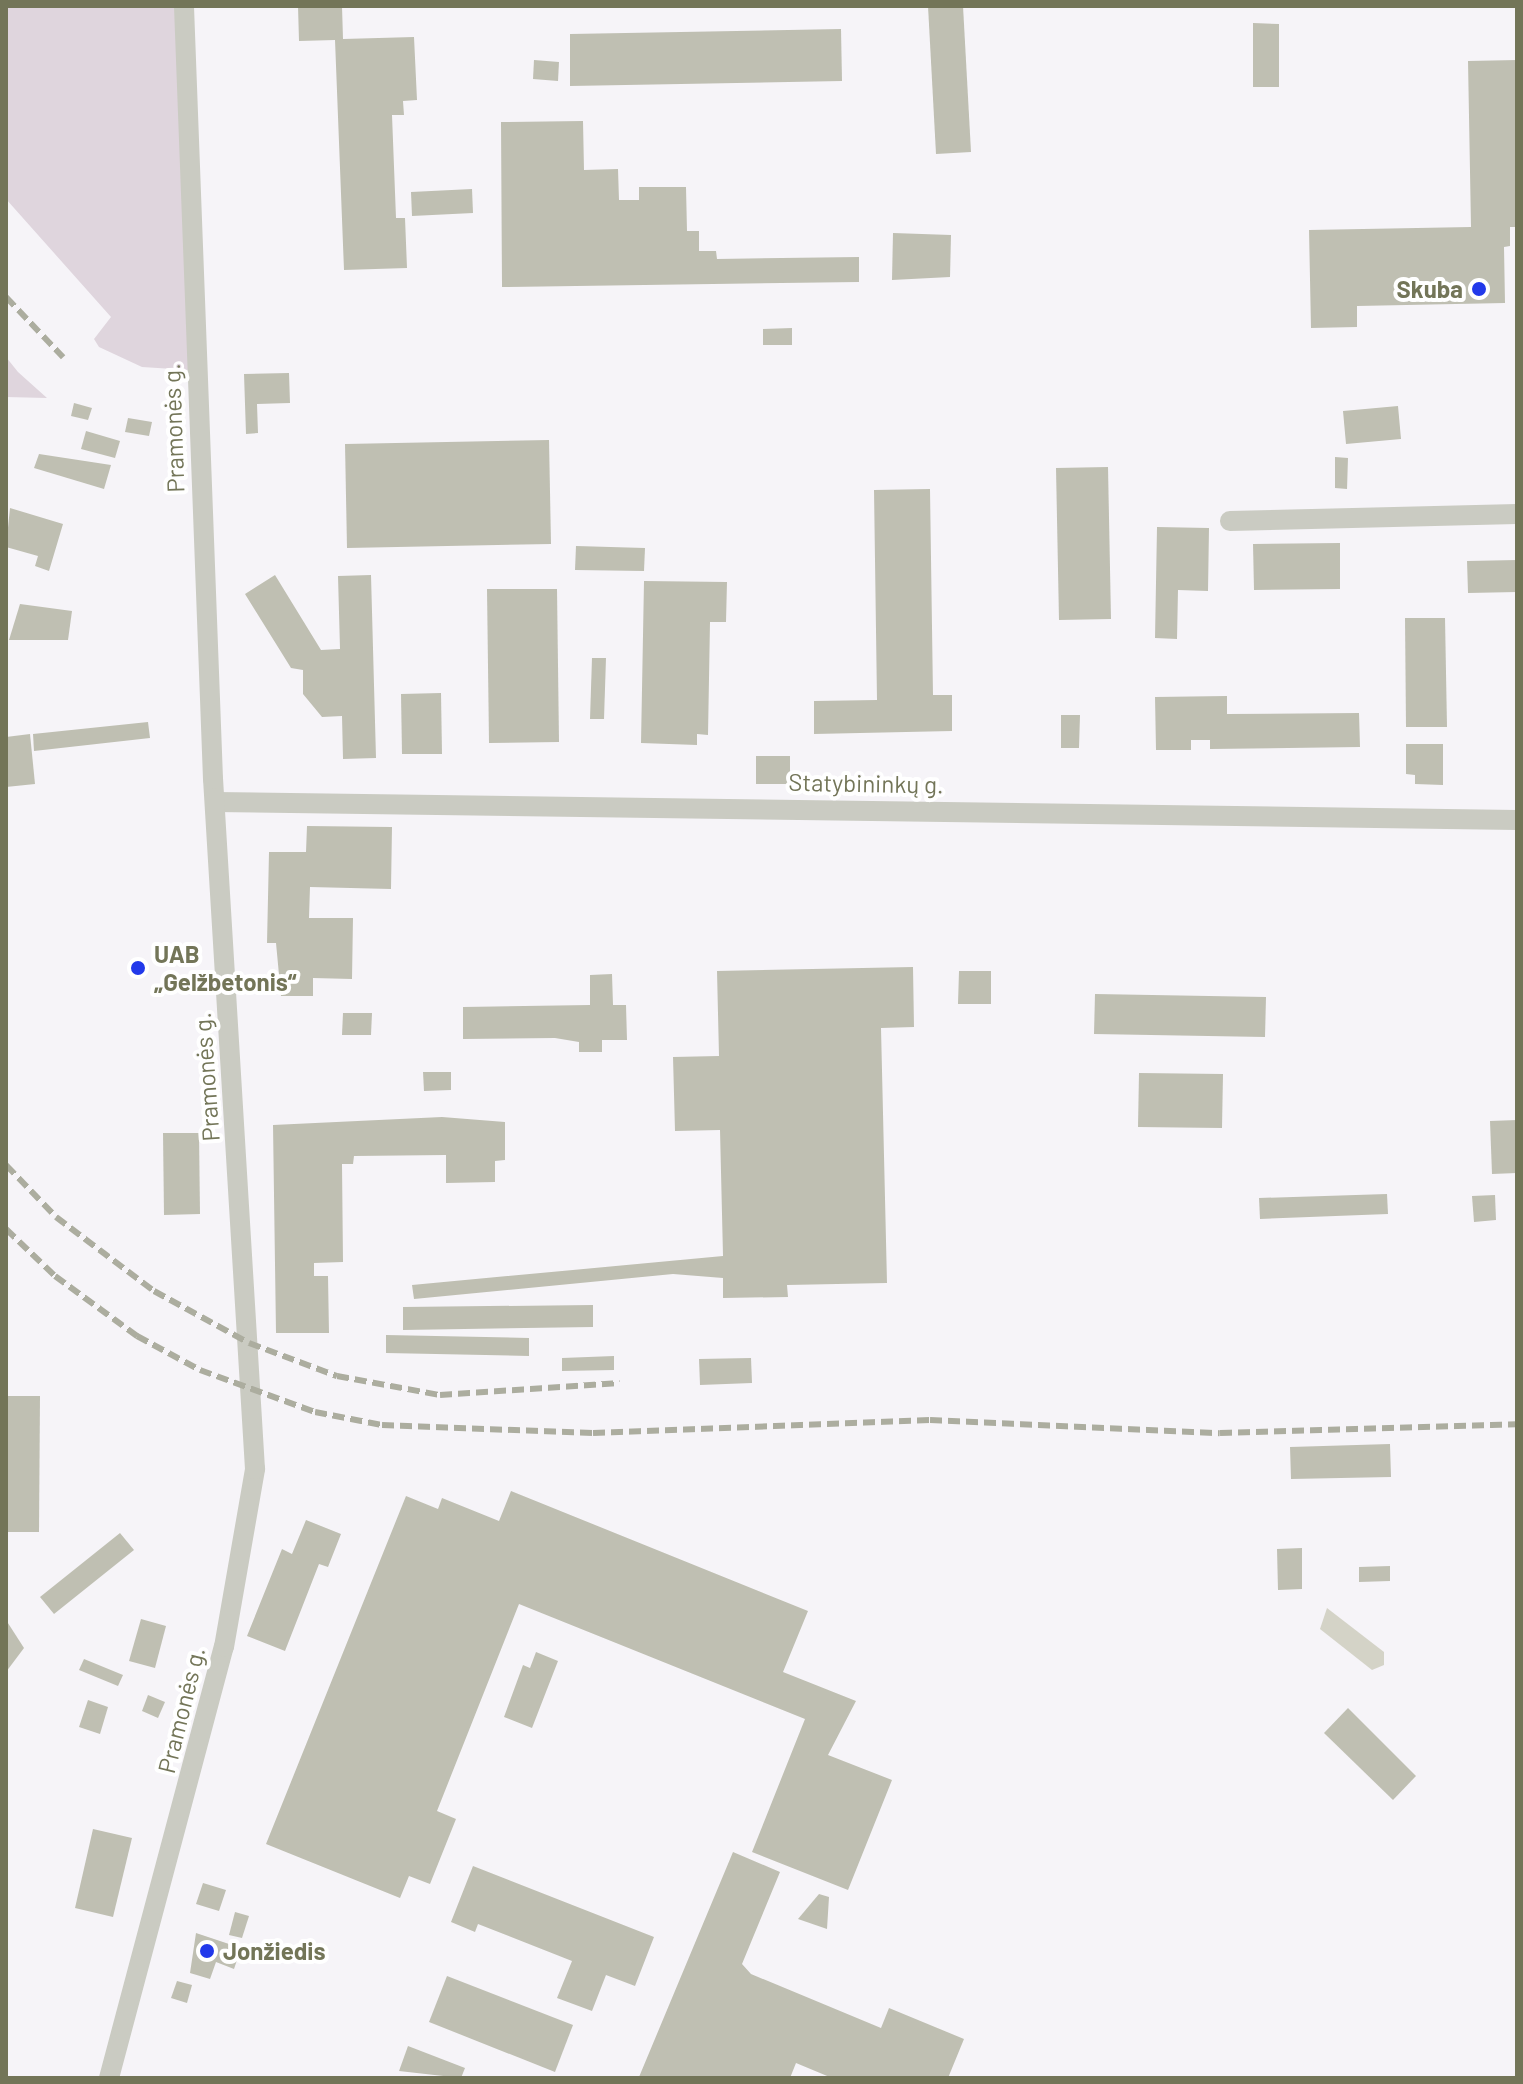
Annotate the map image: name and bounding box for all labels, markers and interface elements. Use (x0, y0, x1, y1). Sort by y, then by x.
place label: Skuba (1397, 275, 1463, 303)
marker: Skuba (1470, 280, 1488, 298)
street label: Pramonės g. (156, 363, 190, 493)
street label: Statybininkų g. (788, 767, 944, 799)
place label: UAB „Gelžbetonis“ (154, 940, 297, 996)
marker: UAB „Gelžbetonis“ (129, 959, 147, 977)
street label: Pramonės g. (187, 1012, 225, 1142)
street label: Pramonės g. (151, 1644, 211, 1776)
place label: Jonžiedis (223, 1937, 326, 1965)
marker: Jonžiedis (198, 1942, 216, 1960)

